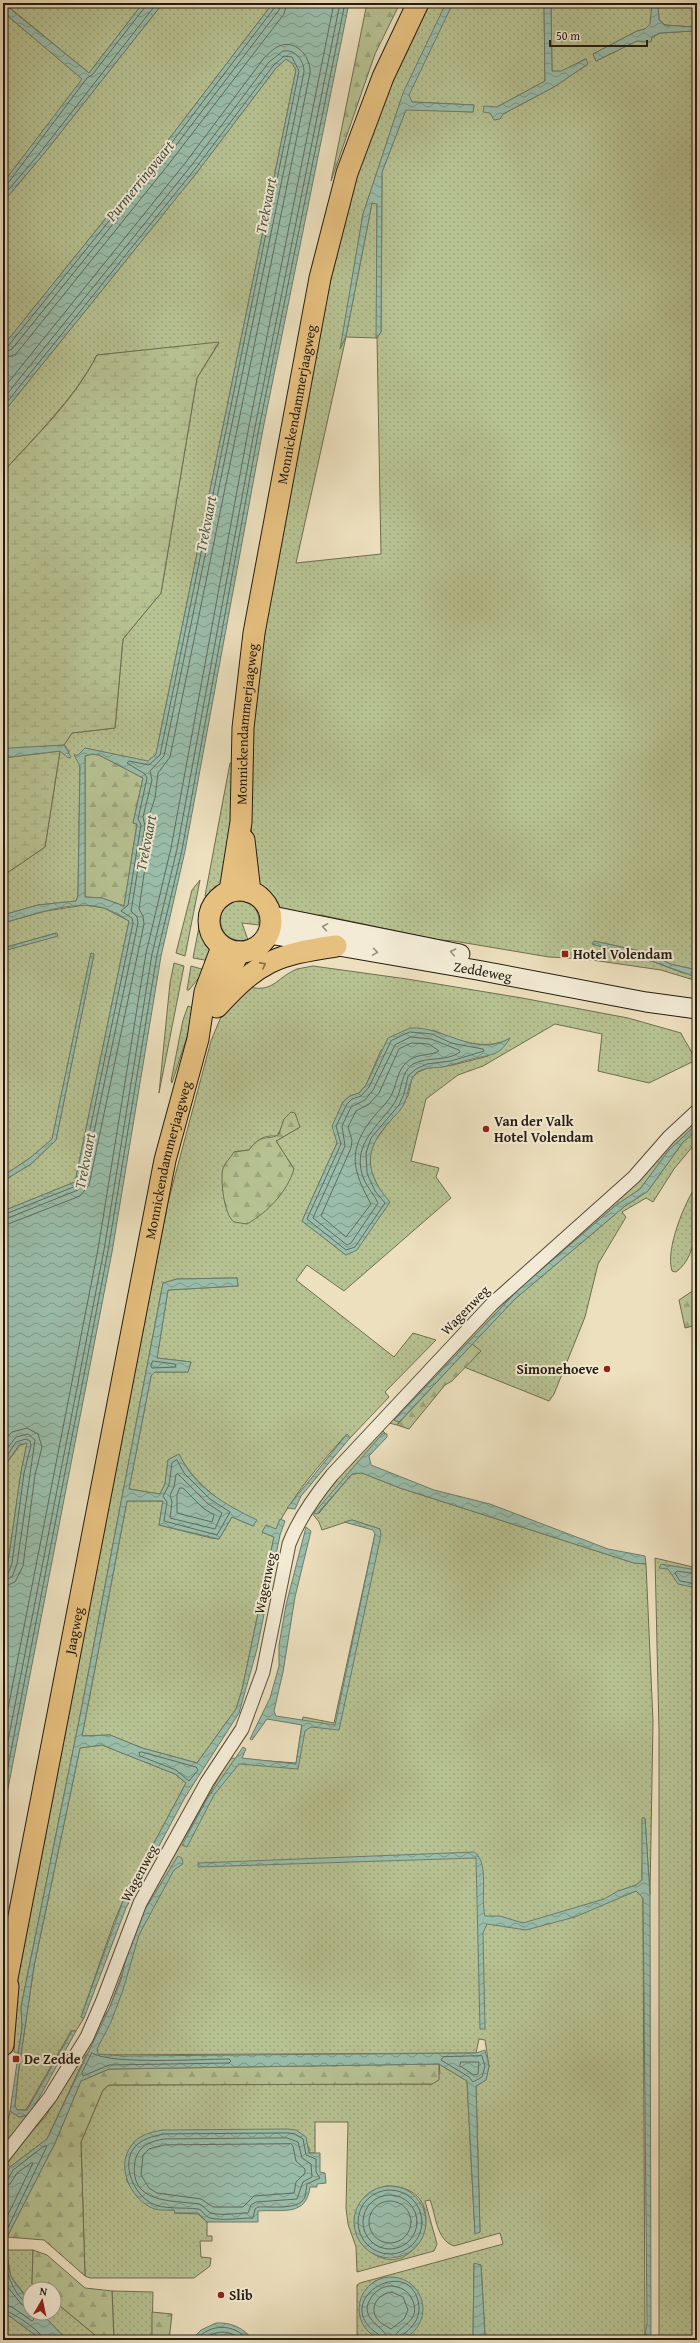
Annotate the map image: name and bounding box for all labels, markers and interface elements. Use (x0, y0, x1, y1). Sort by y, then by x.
scale bar (550, 22, 647, 48)
text: 50 m (556, 27, 580, 44)
water label: Purmerringvaart (100, 136, 179, 226)
water label: Trekvaart (250, 176, 281, 236)
street label: Monnickendammerjaagweg (272, 323, 321, 486)
water label: Trekvaart (190, 494, 221, 554)
street label: Monnickendammerjaagweg (231, 642, 263, 805)
water label: Trekvaart (130, 813, 161, 873)
one-way arrow (322, 924, 328, 932)
place label: Hotel Volendam (573, 944, 672, 964)
one-way arrow (372, 947, 378, 956)
one-way arrow (450, 949, 456, 957)
marker: Hotel Volendam (560, 949, 570, 959)
street label: Zeddeweg (452, 956, 514, 986)
one-way arrow (259, 962, 266, 970)
street label: Monnickendammerjaagweg (140, 1079, 196, 1241)
place label: Van der Valk Hotel Volendam (494, 1111, 593, 1147)
marker: Van der Valk Hotel Volendam (481, 1124, 491, 1134)
water label: Trekvaart (69, 1131, 100, 1191)
street label: Wagenweg (436, 1281, 494, 1339)
place label: Simonehoeve (516, 1359, 599, 1379)
marker: Simonehoeve (602, 1364, 612, 1374)
street label: Wagenweg (249, 1550, 281, 1616)
street label: Jaagweg (59, 1605, 88, 1658)
street label: Wagenweg (115, 1841, 163, 1905)
place label: De Zedde (24, 2049, 81, 2069)
marker: De Zedde (11, 2054, 21, 2064)
north arrow (22, 2281, 62, 2321)
text: N (39, 2283, 49, 2300)
place label: Slib (229, 2285, 253, 2305)
marker: Slib (216, 2290, 226, 2300)

